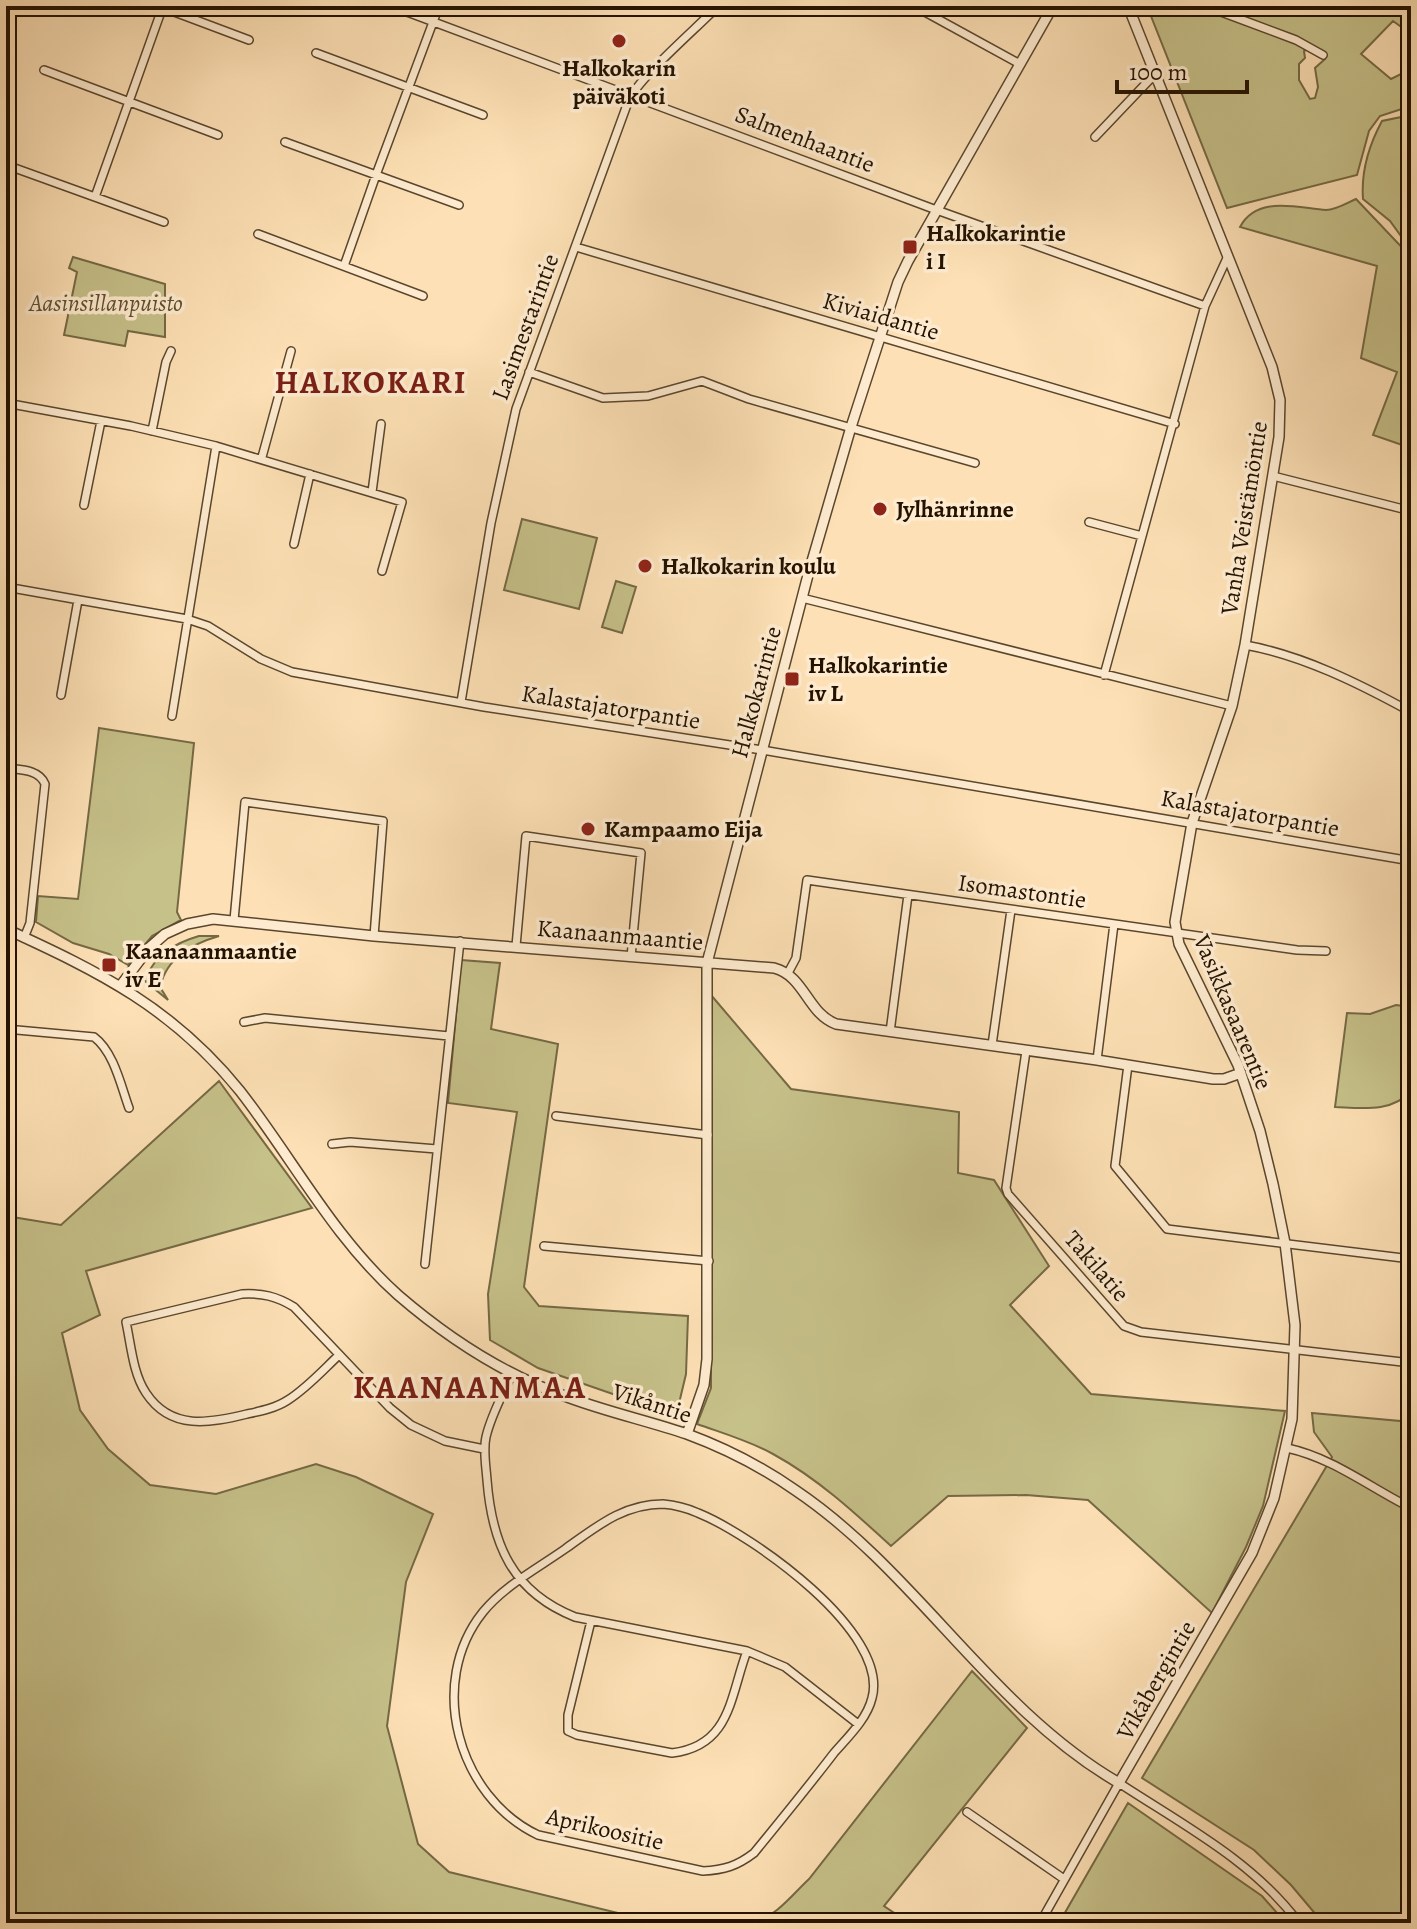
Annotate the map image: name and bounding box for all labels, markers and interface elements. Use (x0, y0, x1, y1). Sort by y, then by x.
marker: Halkokarin päiväkoti (610, 32, 628, 50)
scale bar (1117, 44, 1247, 94)
place label: Halkokarin päiväkoti (562, 52, 676, 112)
text: 100 m (1129, 56, 1188, 88)
street label: Salmenhaantie (731, 98, 879, 180)
place label: Halkokarintie i I (926, 217, 1066, 277)
marker: Halkokarintie i I (901, 238, 919, 256)
street label: Lasimestarintie (484, 249, 566, 405)
street label: Kiviaidantie (819, 284, 943, 348)
park label: Aasinsillanpuisto (27, 287, 183, 319)
district label: HALKOKARI (274, 360, 468, 404)
street label: Vanha Veistämöntie (1213, 419, 1275, 618)
place label: Jylhänrinne (896, 493, 1014, 525)
marker: Jylhänrinne (871, 500, 889, 518)
place label: Halkokarin koulu (661, 550, 837, 582)
marker: Halkokarin koulu (636, 557, 654, 575)
street label: Halkokarintie (723, 623, 789, 761)
place label: Halkokarintie iv L (808, 649, 948, 709)
marker: Halkokarintie iv L (783, 670, 801, 688)
street label: Kalastajatorpantie (519, 677, 703, 737)
street label: Kalastajatorpantie (1158, 782, 1342, 844)
place label: Kampaamo Eija (604, 813, 763, 845)
marker: Kampaamo Eija (579, 820, 597, 838)
street label: Isomastontie (956, 866, 1088, 916)
street label: Kaanaanmaantie (536, 912, 704, 958)
street label: Vasikkasaarentie (1186, 929, 1280, 1094)
place label: Kaanaanmaantie iv E (125, 935, 297, 995)
marker: Kaanaanmaantie iv E (100, 956, 118, 974)
street label: Takilatie (1057, 1224, 1137, 1308)
district label: KAANAANMAA (353, 1365, 587, 1409)
street label: Vikåntie (607, 1375, 696, 1431)
street label: Vikåbergintie (1108, 1615, 1203, 1746)
street label: Aprikoositie (542, 1800, 667, 1858)

